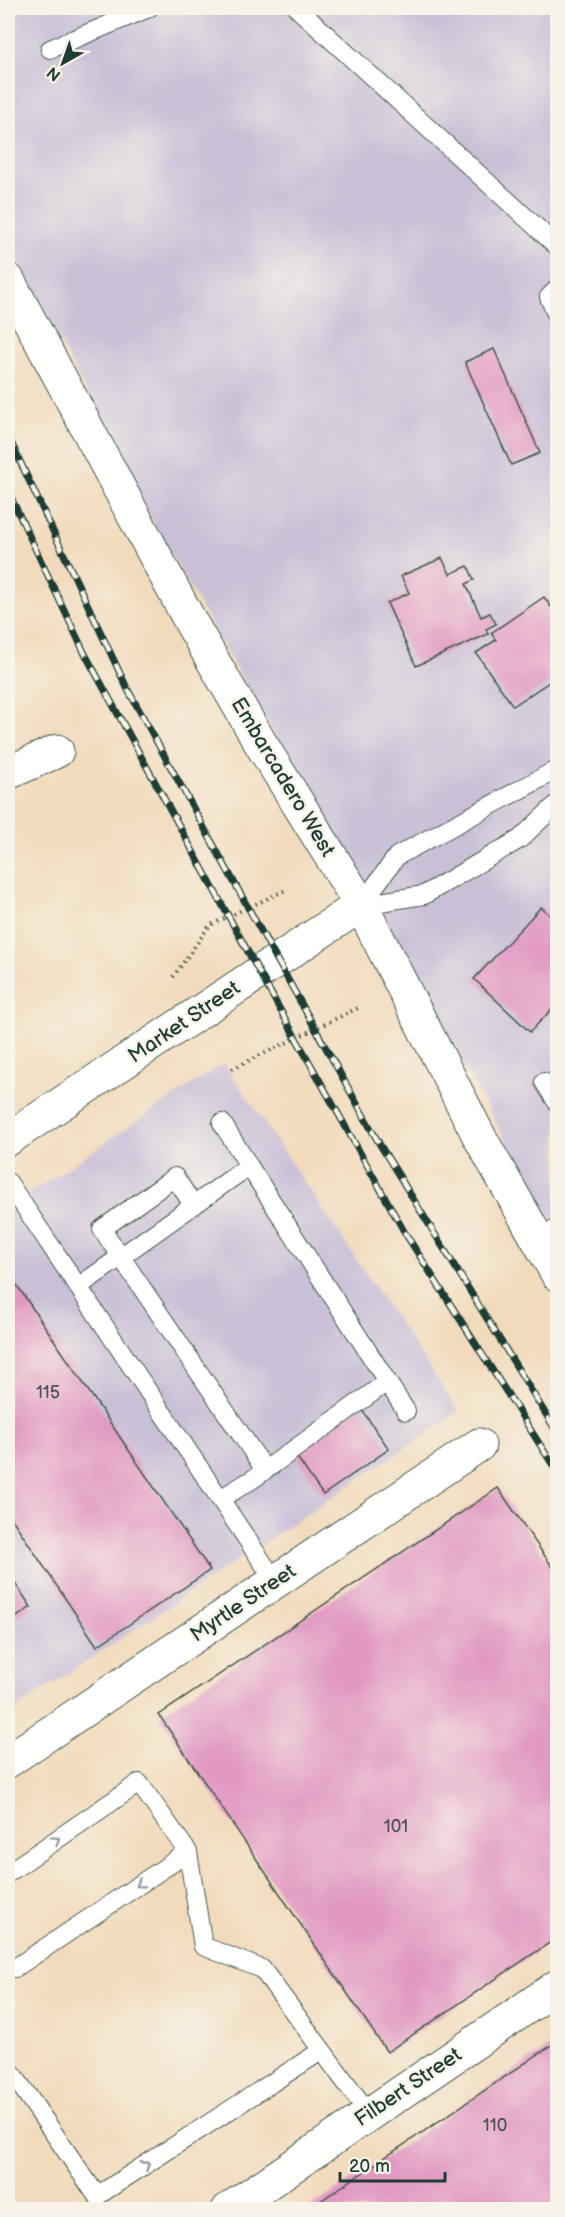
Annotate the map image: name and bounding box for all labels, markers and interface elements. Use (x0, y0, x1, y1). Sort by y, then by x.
north arrow (33, 33, 93, 93)
text: N (44, 62, 65, 84)
street label: Embarcadero West (226, 693, 341, 861)
street label: Market Street (123, 975, 245, 1069)
house number: 115 (36, 1382, 60, 1403)
street label: Myrtle Street (186, 1558, 301, 1647)
house number: 101 (384, 1816, 408, 1837)
one-way arrow (49, 1836, 60, 1847)
one-way arrow (135, 1877, 146, 1888)
street label: Filbert Street (350, 2042, 467, 2132)
house number: 110 (483, 2115, 507, 2136)
scale bar (340, 2145, 445, 2183)
text: 20 m (349, 2156, 390, 2177)
one-way arrow (140, 2160, 150, 2172)

